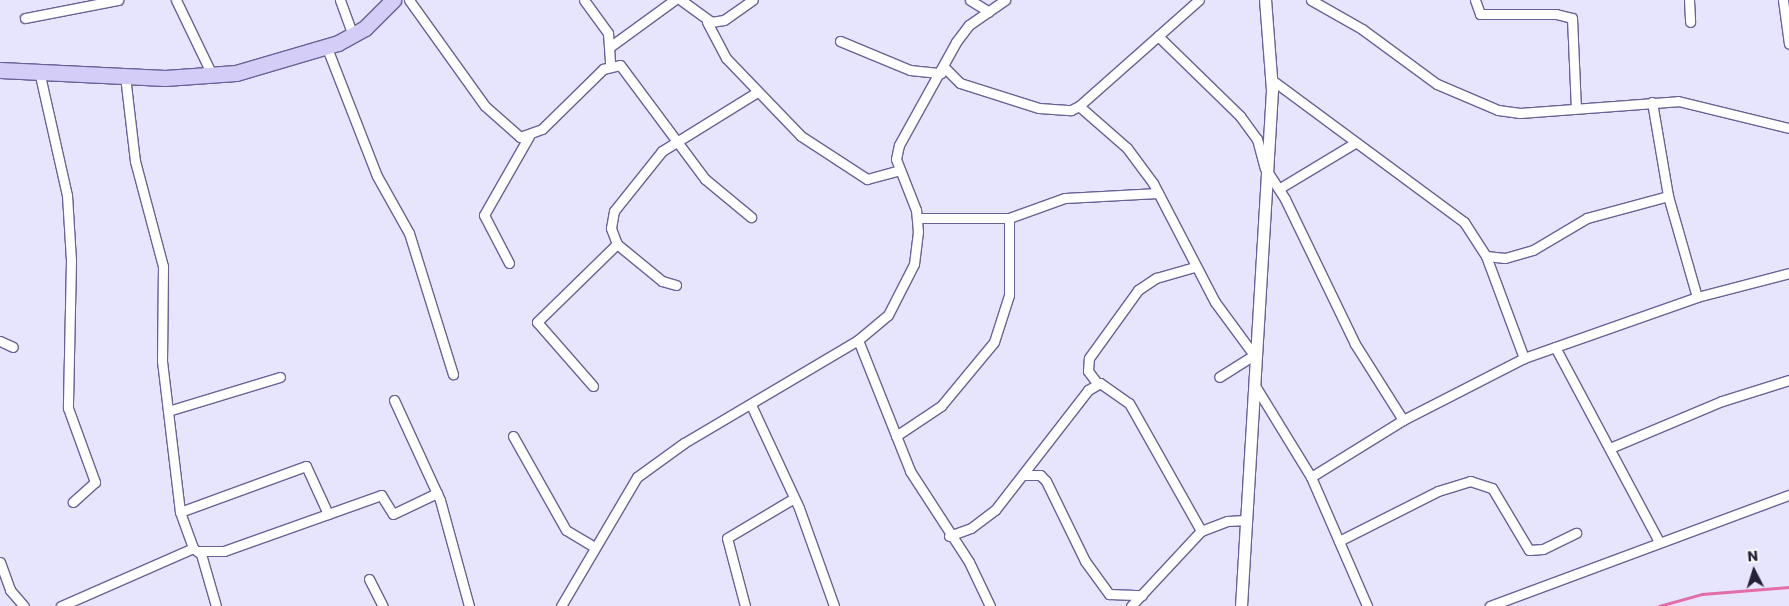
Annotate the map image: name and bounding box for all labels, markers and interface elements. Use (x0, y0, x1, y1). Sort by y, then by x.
north arrow (1729, 546, 1779, 596)
text: N (1747, 546, 1759, 566)

